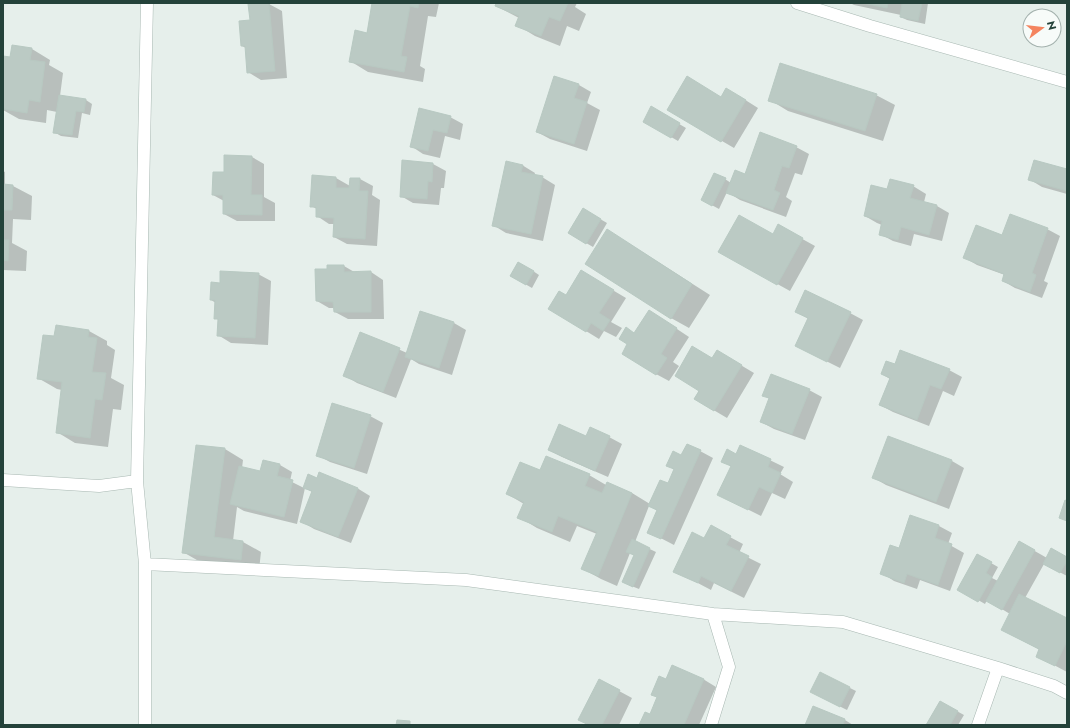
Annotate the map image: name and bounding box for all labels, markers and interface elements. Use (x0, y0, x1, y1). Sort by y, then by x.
north arrow (1022, 8, 1062, 48)
text: N (1043, 19, 1061, 32)

